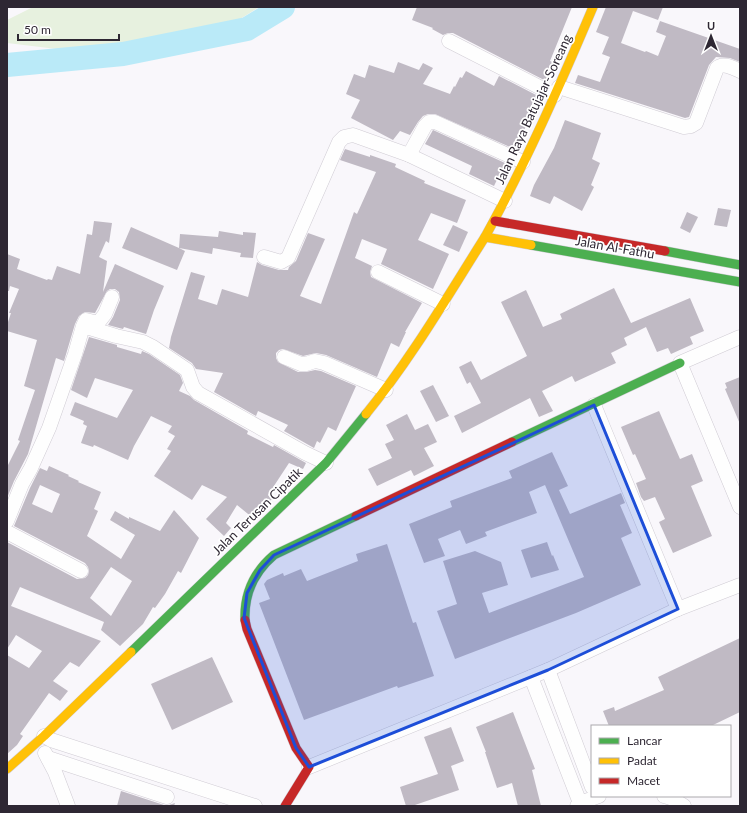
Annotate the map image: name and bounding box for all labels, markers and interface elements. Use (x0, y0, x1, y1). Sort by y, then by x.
scale bar (18, 16, 119, 42)
north arrow (691, 16, 731, 56)
text: U (707, 19, 715, 32)
text: 50 m (24, 22, 51, 37)
street label: Jalan Raya Batujajar-Soreang (491, 31, 575, 187)
street label: Jalan Al-Fathu (574, 232, 656, 262)
street label: Jalan Terusan Cipatik (209, 464, 306, 558)
legend (591, 725, 731, 797)
text: Lancar (627, 733, 663, 748)
text: Padat (627, 753, 658, 768)
text: Macet (627, 773, 661, 788)

